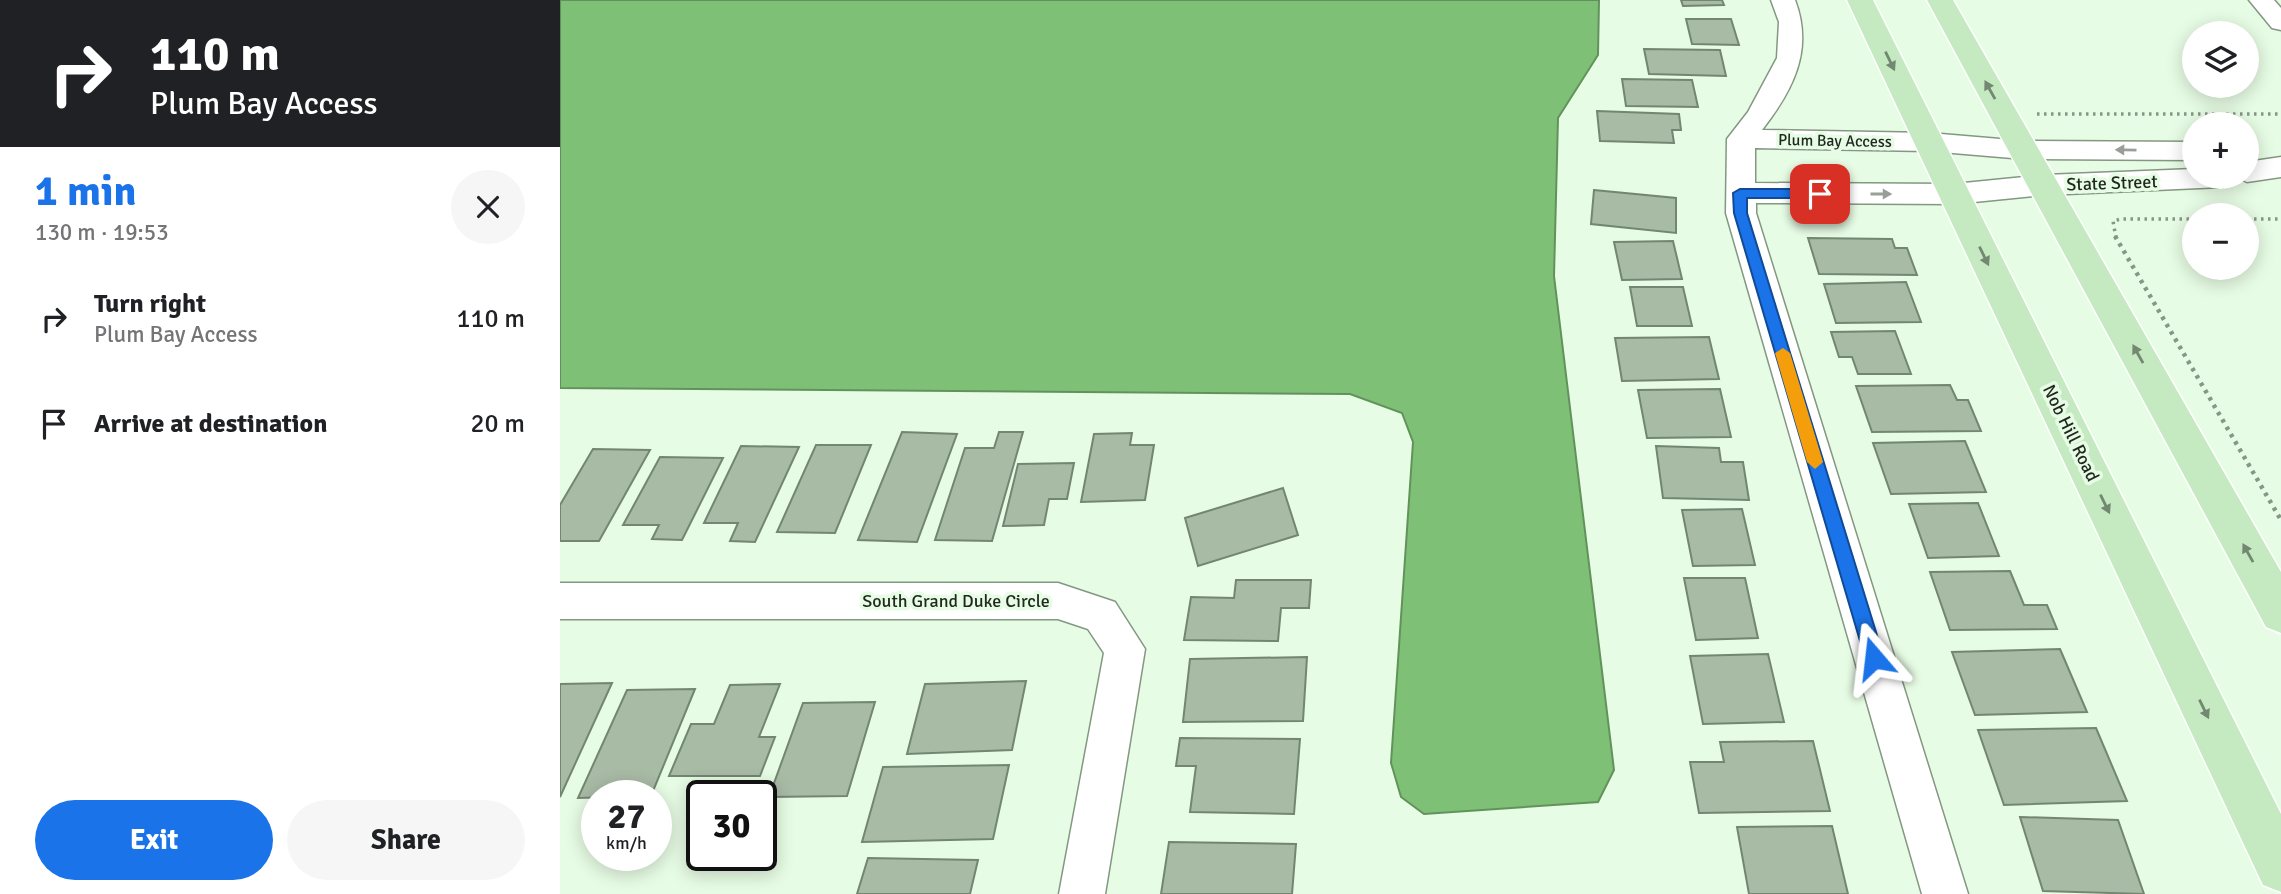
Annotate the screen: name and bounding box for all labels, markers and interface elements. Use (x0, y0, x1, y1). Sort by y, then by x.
map controls (2182, 21, 2259, 280)
button: layers (2182, 21, 2259, 98)
text: 110 m (150, 24, 280, 84)
icon: right (35, 28, 126, 119)
one-way arrow (1884, 51, 1896, 71)
one-way arrow (1984, 80, 1996, 100)
text: Plum Bay Access (150, 84, 378, 123)
button: + (2182, 112, 2259, 189)
street label: Plum Bay Access (1778, 130, 1892, 152)
one-way arrow (2115, 144, 2137, 156)
pin (1790, 164, 1850, 224)
text: 1 min (35, 166, 136, 217)
button: close (451, 170, 525, 244)
street label: State Street (2066, 170, 2158, 196)
icon: arrive (1801, 175, 1839, 213)
one-way arrow (1871, 188, 1893, 200)
button: − (2182, 203, 2259, 280)
text: 130 m · 19:53 (35, 218, 169, 247)
one-way arrow (1979, 246, 1990, 266)
text: Turn right (94, 288, 206, 320)
icon: right (35, 300, 73, 338)
text: 110 m (456, 303, 525, 335)
text: Plum Bay Access (94, 320, 258, 349)
one-way arrow (2132, 344, 2144, 364)
street label: Nob Hill Road (2038, 381, 2104, 485)
icon: arrive (35, 405, 73, 443)
text: Arrive at destination (94, 408, 327, 440)
text: 20 m (470, 408, 525, 440)
one-way arrow (2099, 494, 2111, 514)
one-way arrow (2242, 544, 2254, 563)
street label: South Grand Duke Circle (862, 590, 1050, 612)
position arrow (1837, 621, 1911, 695)
one-way arrow (2199, 699, 2210, 719)
speed limit sign: 30 (686, 780, 777, 871)
text: 27 (608, 795, 645, 838)
button: Exit (35, 800, 273, 880)
button: Share (287, 800, 525, 880)
text: km/h (606, 832, 647, 854)

